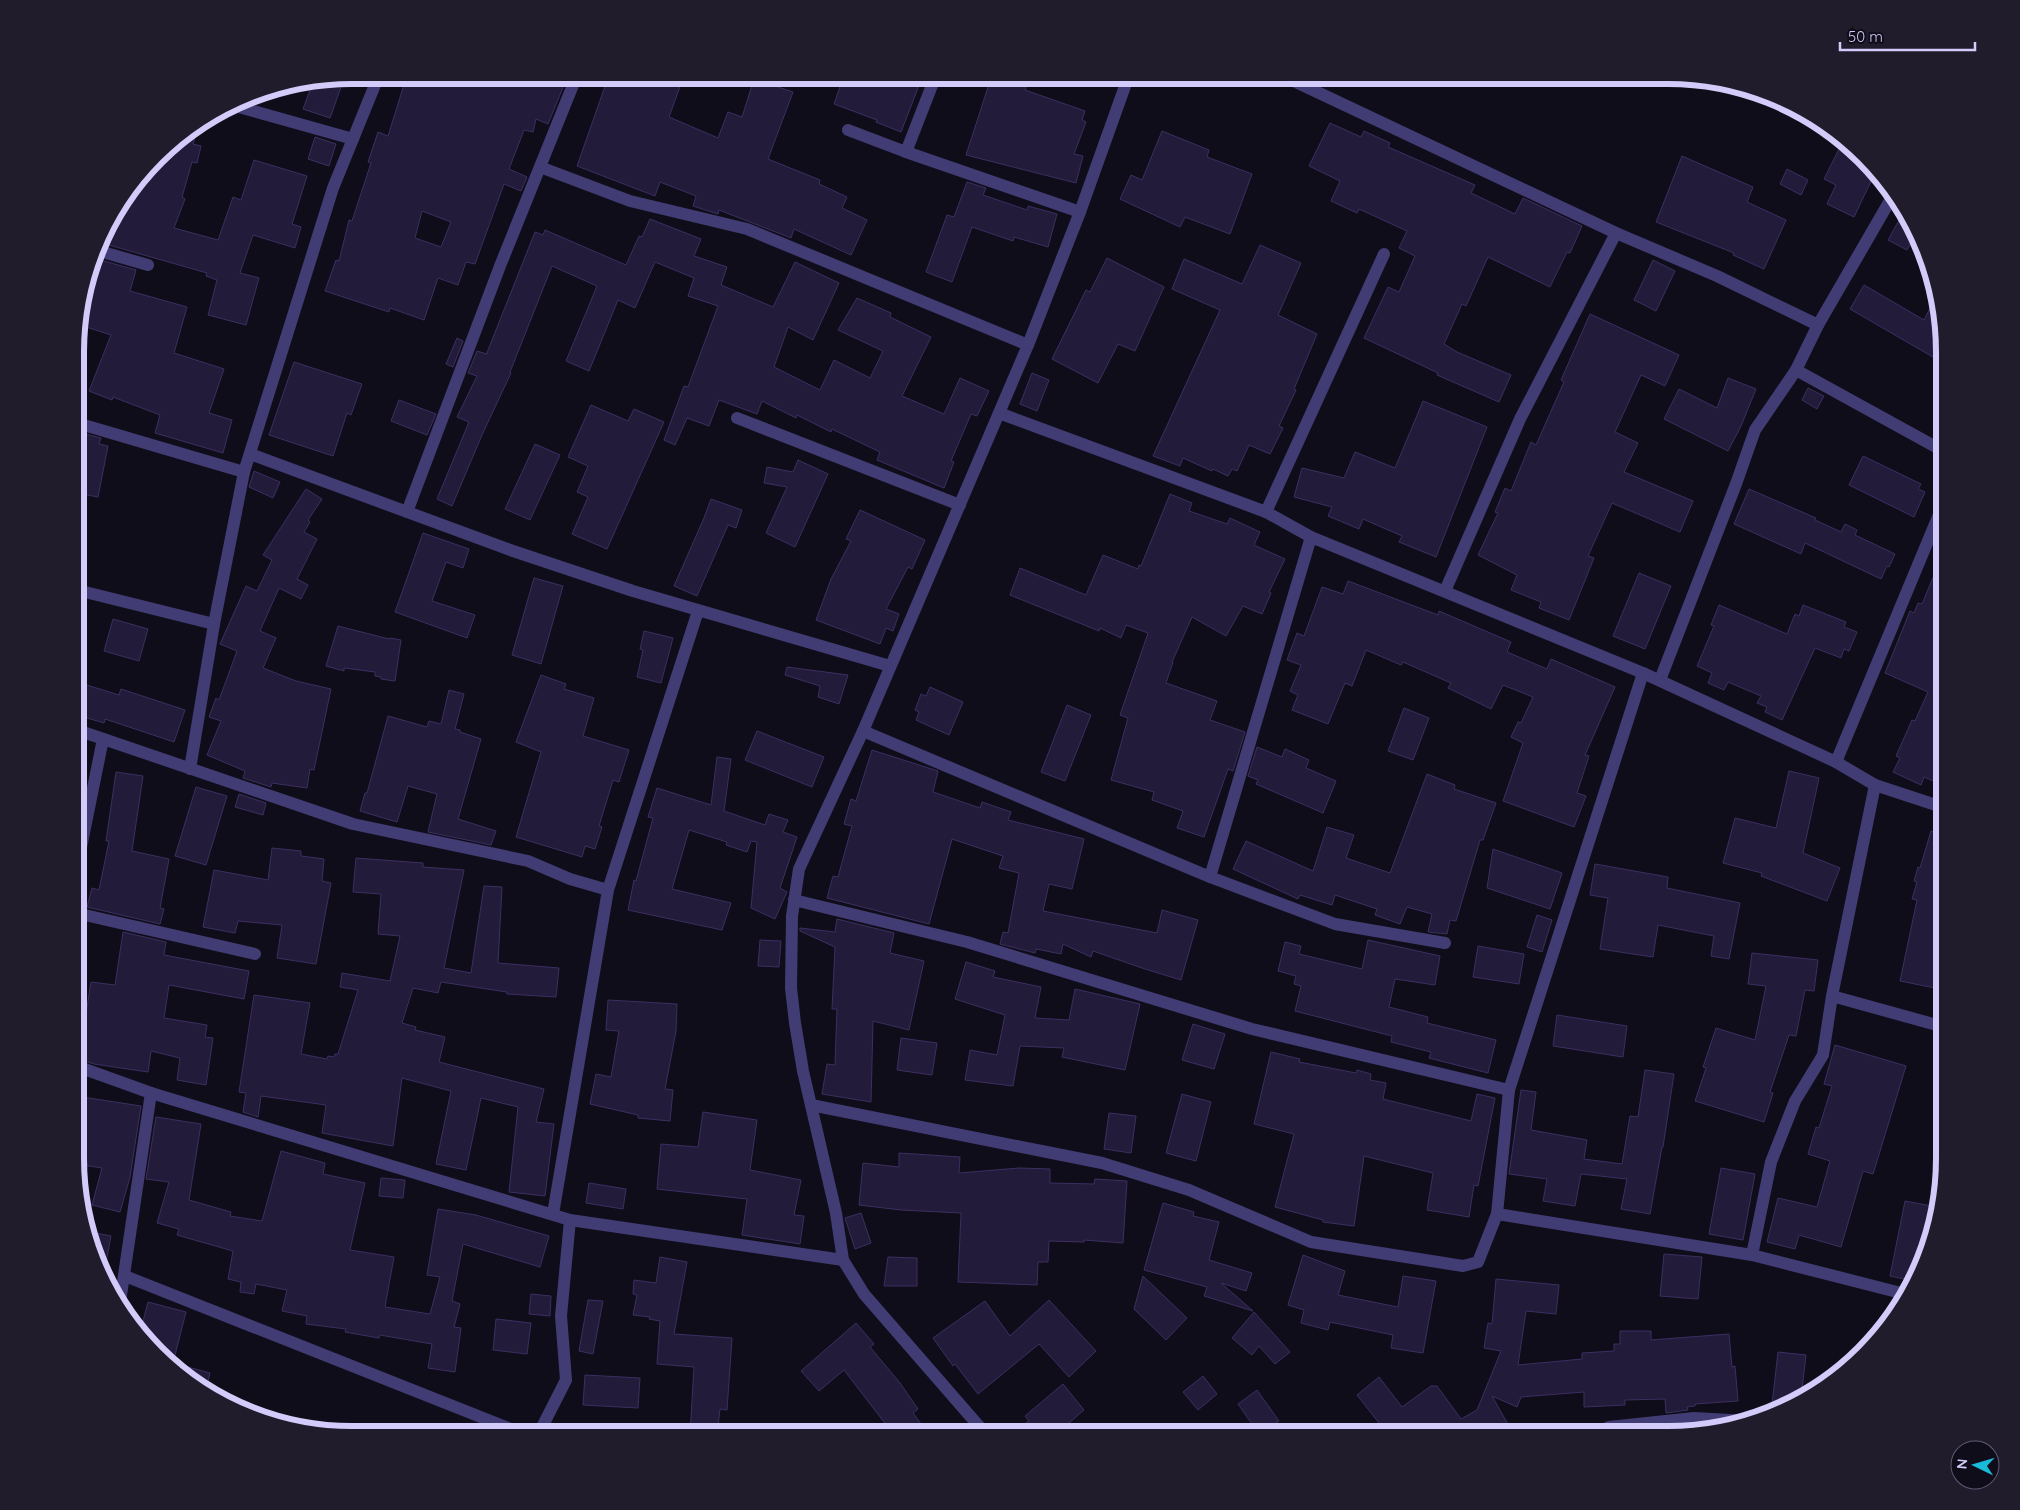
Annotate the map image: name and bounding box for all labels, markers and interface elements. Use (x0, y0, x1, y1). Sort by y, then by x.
scale bar (1840, 20, 1975, 52)
text: 50 m (1848, 27, 1883, 46)
north arrow (1950, 1440, 2000, 1490)
text: N (1953, 1458, 1971, 1470)

